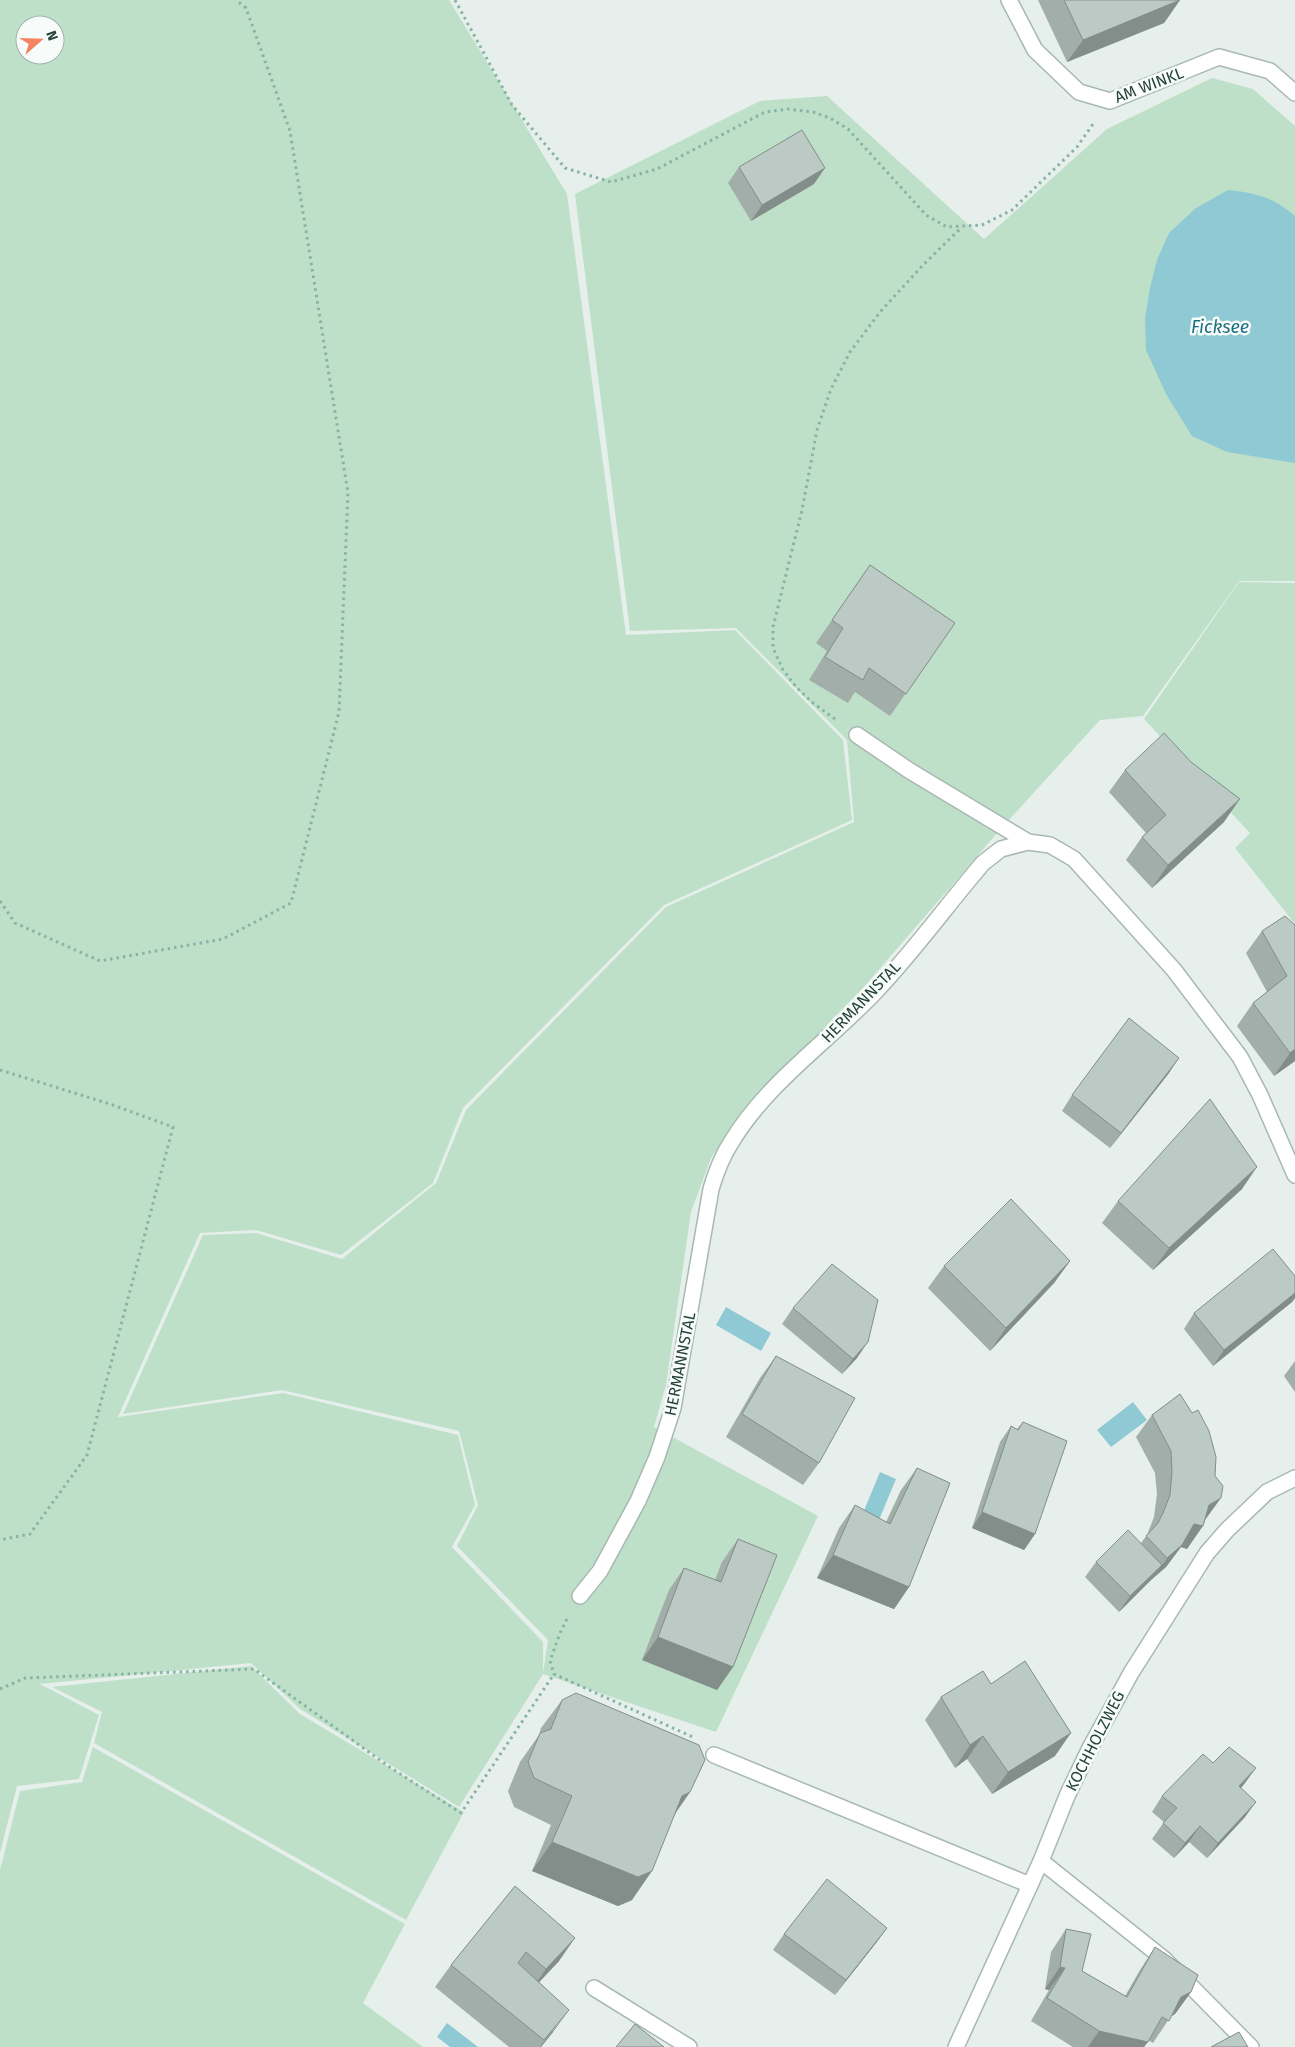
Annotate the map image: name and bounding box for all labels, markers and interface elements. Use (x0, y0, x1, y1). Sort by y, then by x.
north arrow (15, 15, 65, 65)
text: N (42, 28, 61, 43)
street label: AM WINKL (1112, 63, 1186, 107)
water label: Ficksee (1191, 316, 1249, 338)
street label: HERMANNSTAL (817, 957, 905, 1047)
street label: HERMANNSTAL (661, 1310, 699, 1418)
street label: KOCHHOLZWEG (1062, 1688, 1128, 1794)

